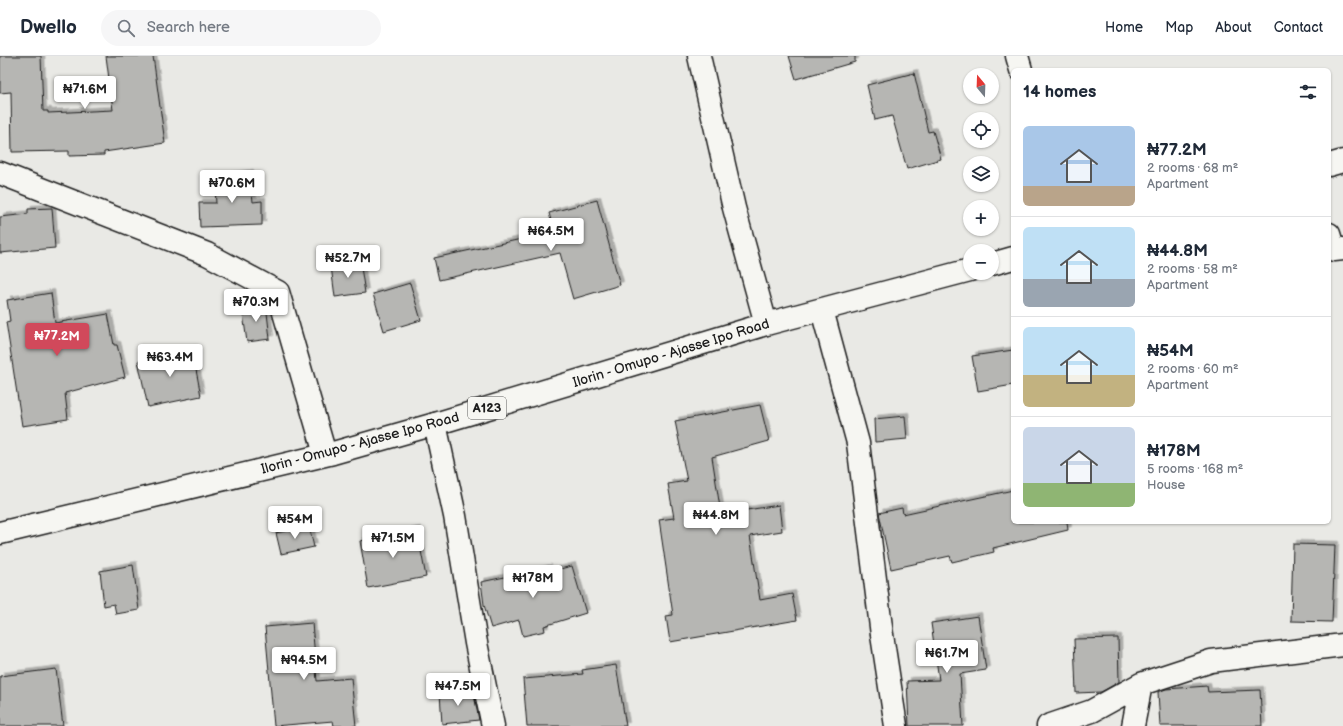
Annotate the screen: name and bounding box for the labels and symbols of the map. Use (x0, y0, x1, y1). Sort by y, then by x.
north arrow (963, 68, 999, 104)
pin: ₦71.6M (52, 76, 118, 110)
pin: ₦70.6M (199, 170, 265, 204)
pin: ₦64.5M (518, 218, 584, 252)
pin: ₦52.7M (315, 245, 381, 279)
pin: ₦70.3M (223, 289, 289, 323)
street label: Ilorin - Omupo - Ajasse Ipo Road (571, 315, 771, 391)
pin: ₦77.2M (24, 323, 90, 357)
pin: ₦63.4M (137, 344, 203, 378)
road number: A123 (468, 397, 506, 419)
street label: Ilorin - Omupo - Ajasse Ipo Road (259, 408, 461, 478)
pin: ₦44.8M (683, 502, 749, 536)
pin: ₦54M (271, 506, 319, 540)
pin: ₦71.5M (360, 525, 426, 559)
pin: ₦178M (505, 565, 561, 599)
pin: ₦61.7M (914, 640, 980, 674)
pin: ₦94.5M (271, 647, 337, 681)
pin: ₦47.5M (425, 673, 491, 707)

